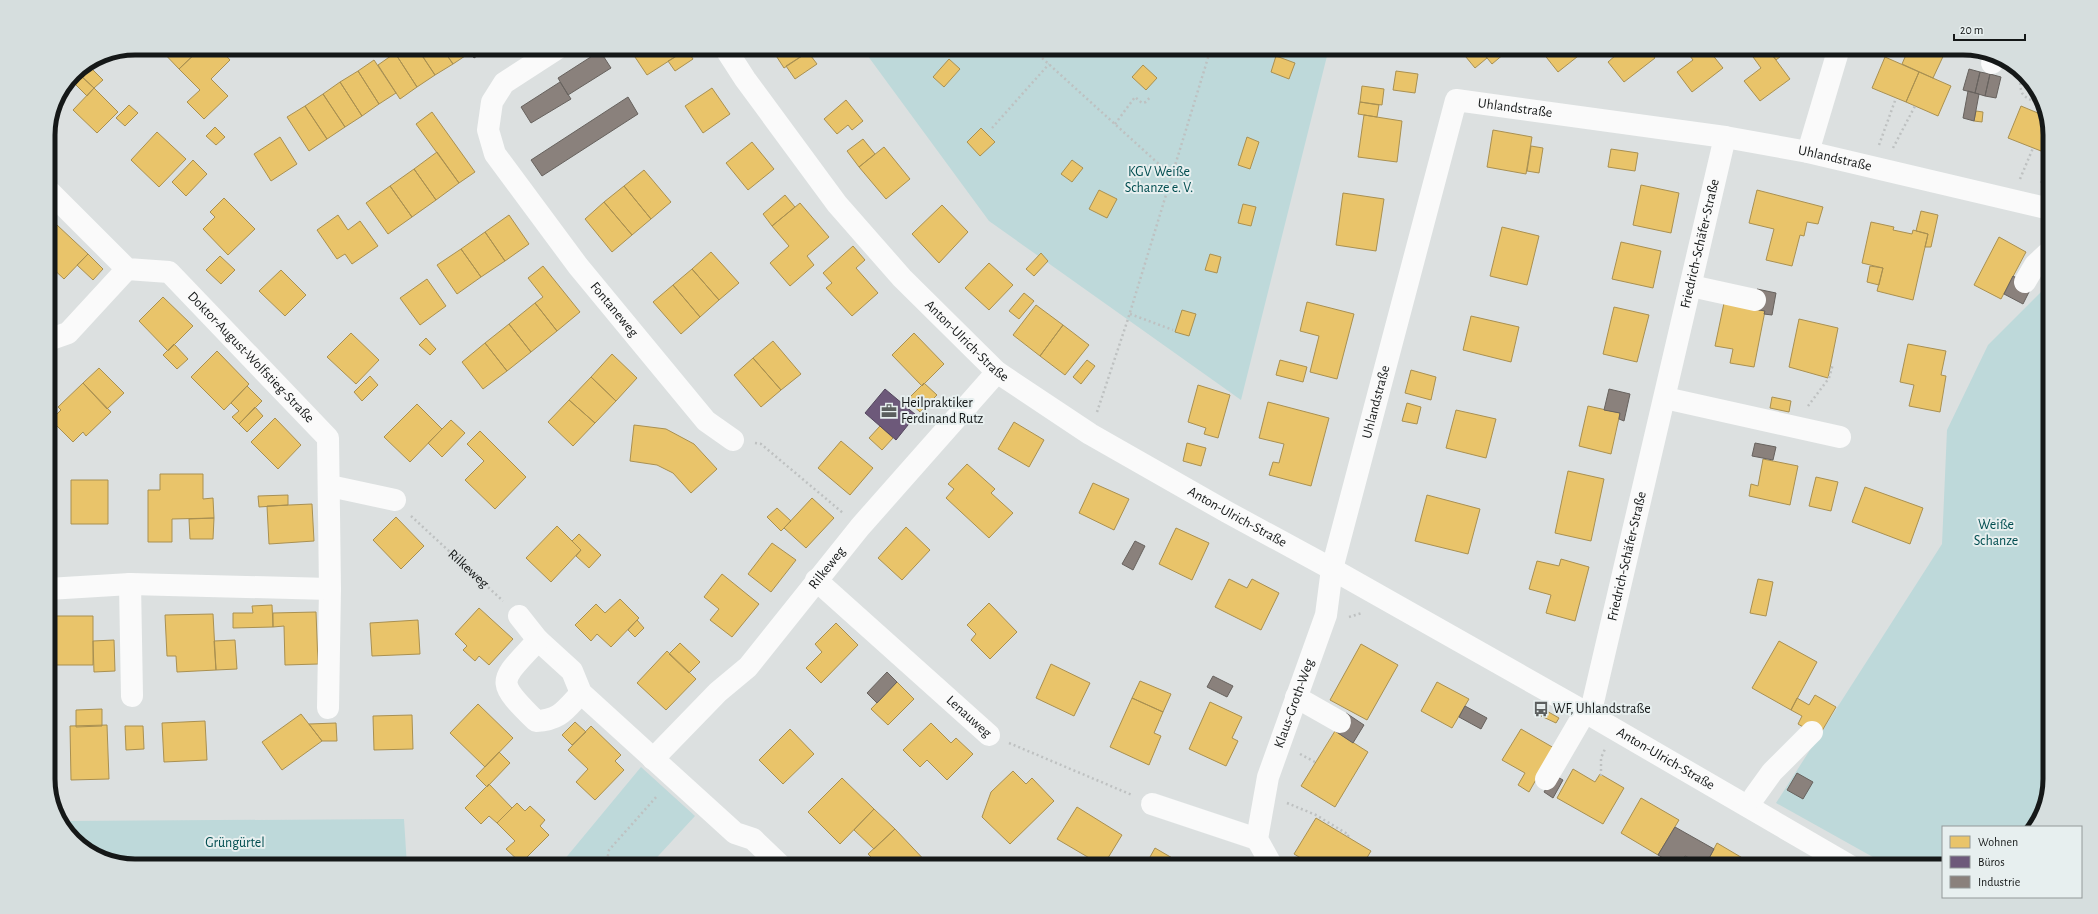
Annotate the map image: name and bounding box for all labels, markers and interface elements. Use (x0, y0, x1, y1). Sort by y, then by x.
scale bar (1954, 16, 2025, 42)
text: 20 m (1960, 24, 1983, 36)
street label: Uhlandstraße (1477, 96, 1553, 120)
street label: Uhlandstraße (1797, 143, 1873, 174)
park label: KGV Weiße Schanze e. V. (1125, 165, 1193, 195)
street label: Friedrich-Schäfer-Straße (1678, 178, 1722, 310)
street label: Fontaneweg (587, 279, 641, 340)
street label: Doktor-August-Wolfstieg-Straße (185, 289, 317, 426)
street label: Anton-Ulrich-Straße (922, 298, 1011, 385)
street label: Uhlandstraße (1360, 364, 1393, 440)
place label: Heilpraktiker Ferdinand Rutz (901, 396, 984, 426)
office icon: Heilpraktiker Ferdinand Rutz (880, 402, 898, 420)
street label: Anton-Ulrich-Straße (1185, 484, 1289, 550)
street label: Friedrich-Schäfer-Straße (1605, 490, 1649, 622)
park label: Weiße Schanze (1974, 518, 2018, 548)
street label: Rilkeweg (806, 544, 848, 592)
street label: Rilkeweg (445, 547, 491, 591)
street label: Klaus-Groth-Weg (1272, 657, 1317, 750)
street label: Lenauweg (943, 693, 994, 741)
bus stop icon: WF, Uhlandstraße (1532, 700, 1550, 718)
place label: WF, Uhlandstraße (1553, 702, 1651, 716)
street label: Anton-Ulrich-Straße (1614, 725, 1717, 793)
legend (1942, 826, 2082, 898)
park label: Grüngürtel (205, 836, 265, 850)
text: Wohnen (1978, 836, 2018, 848)
text: Büros (1978, 856, 2005, 868)
text: Industrie (1978, 876, 2020, 888)

